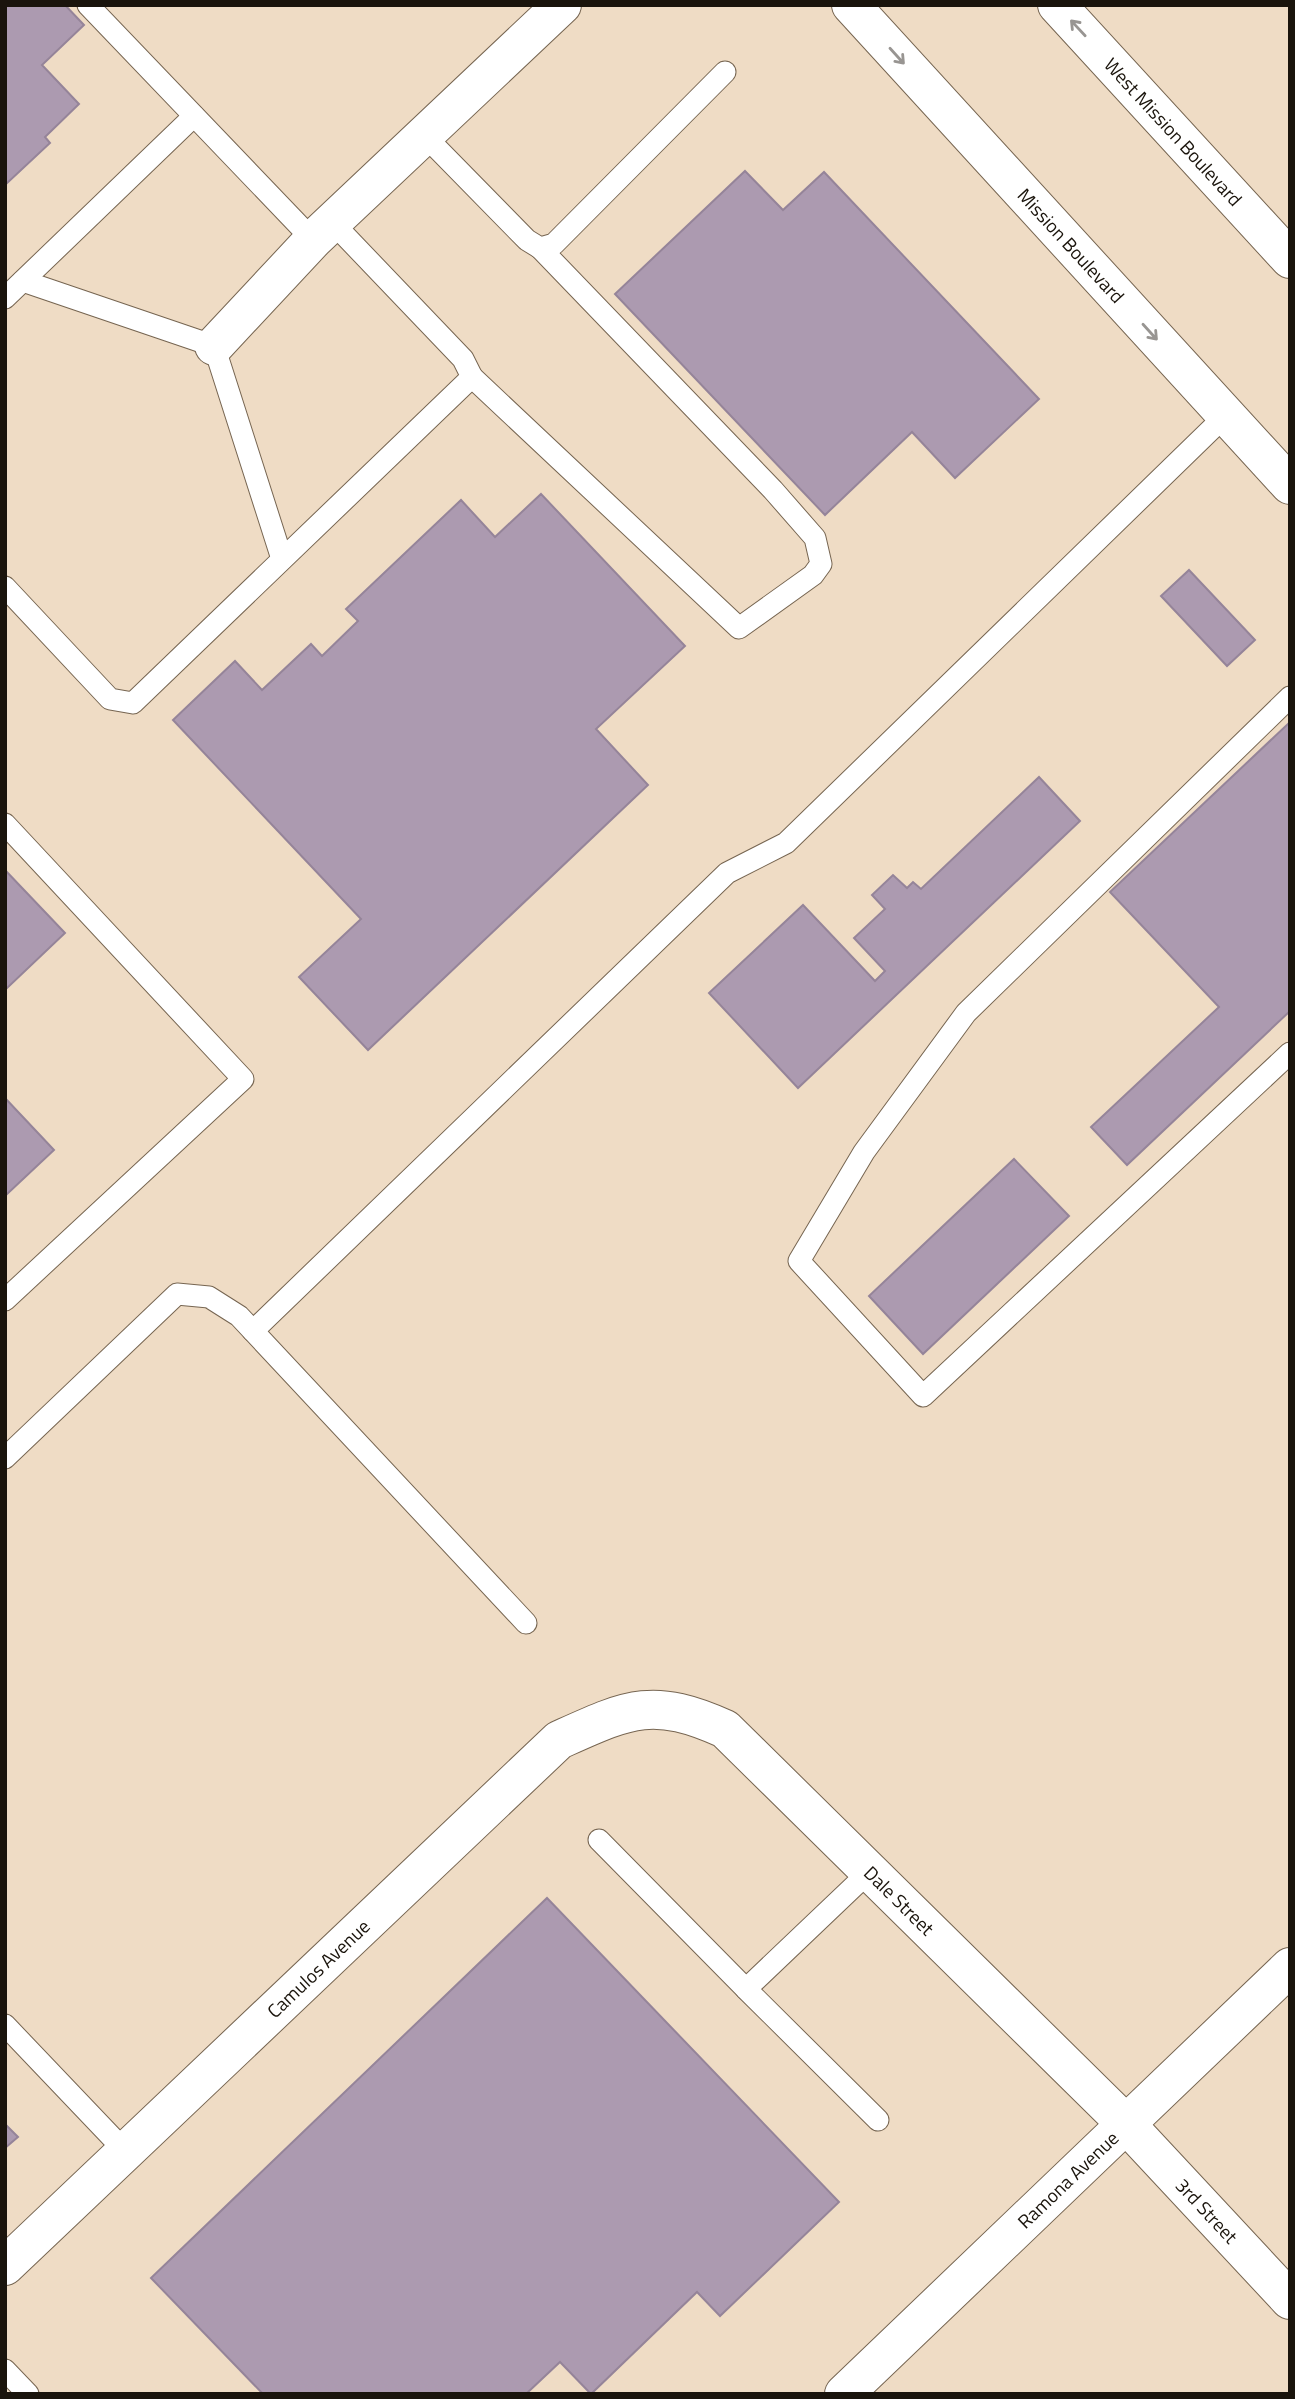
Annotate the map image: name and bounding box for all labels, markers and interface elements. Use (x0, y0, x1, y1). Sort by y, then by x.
one-way arrow (1070, 19, 1086, 37)
one-way arrow (889, 47, 905, 65)
street label: West Mission Boulevard (1098, 51, 1250, 212)
street label: Mission Boulevard (1011, 181, 1132, 309)
one-way arrow (1141, 323, 1158, 340)
street label: Dale Street (858, 1859, 942, 1942)
street label: Camulos Avenue (260, 1912, 376, 2024)
street label: Ramona Avenue (1010, 2124, 1125, 2235)
street label: 3rd Street (1169, 2171, 1245, 2250)

